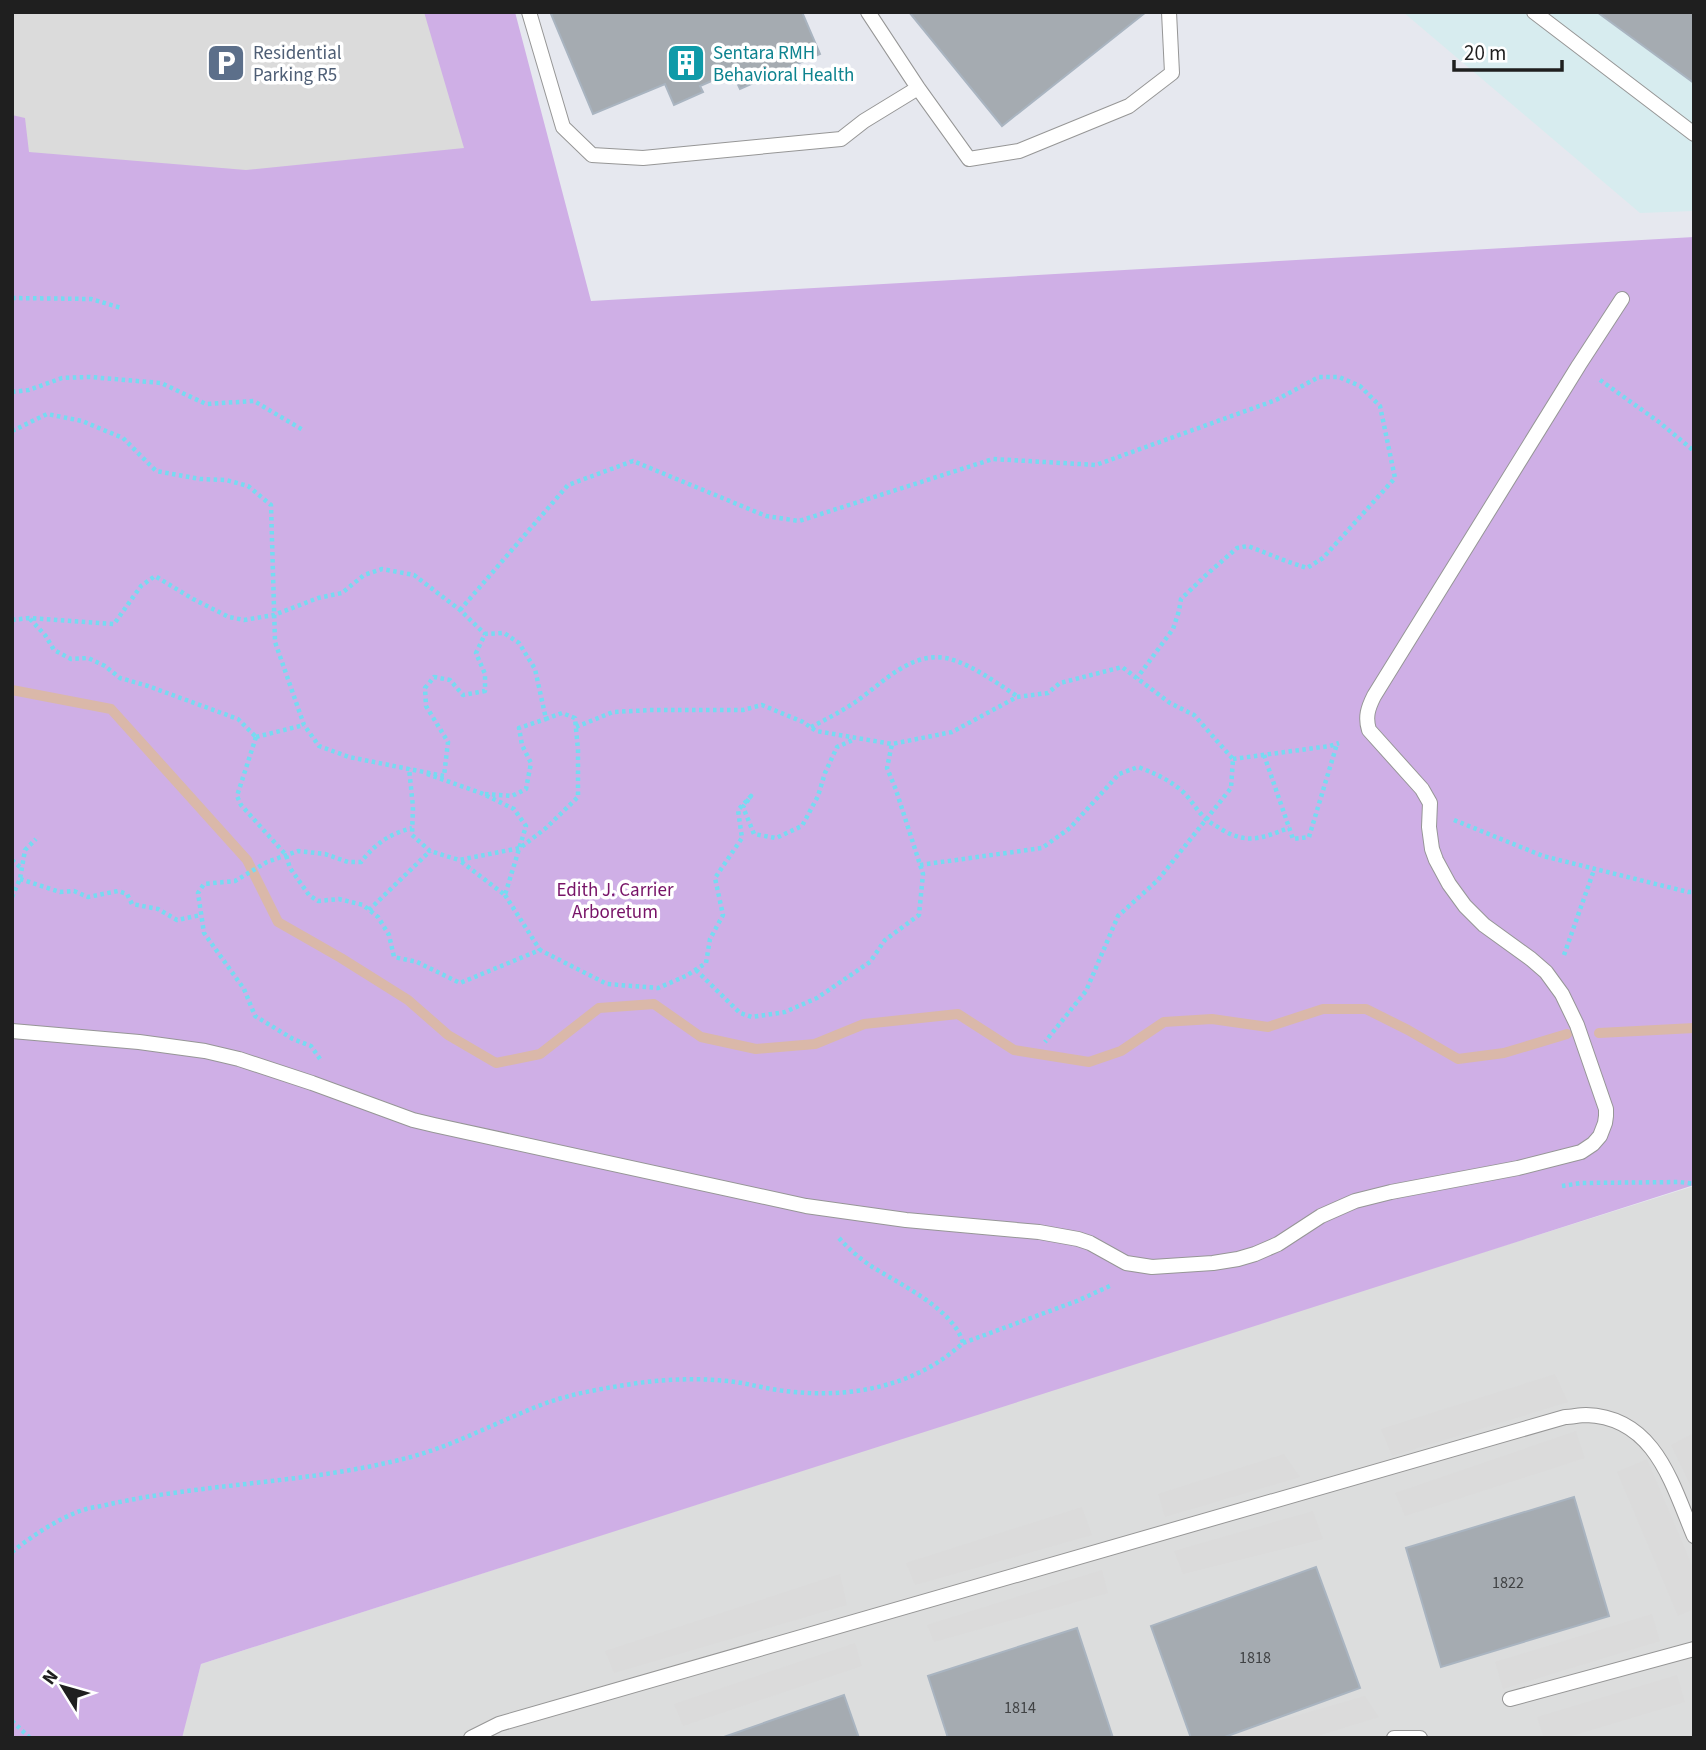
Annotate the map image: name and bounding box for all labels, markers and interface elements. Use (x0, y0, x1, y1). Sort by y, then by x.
scale bar (1454, 28, 1562, 72)
text: 20 m (1464, 38, 1506, 68)
place label: Residential Parking R5 (253, 40, 342, 89)
place label: Sentara RMH Behavioral Health (713, 40, 854, 89)
parking icon: Residential Parking R5 (205, 42, 247, 84)
building icon: Sentara RMH Behavioral Health (665, 42, 707, 84)
park label: Edith J. Carrier Arboretum (556, 877, 674, 926)
house number: 1822 (1492, 1572, 1524, 1594)
house number: 1818 (1239, 1647, 1271, 1669)
north arrow (28, 1652, 98, 1722)
text: N (36, 1664, 65, 1691)
house number: 1814 (1004, 1697, 1036, 1719)

